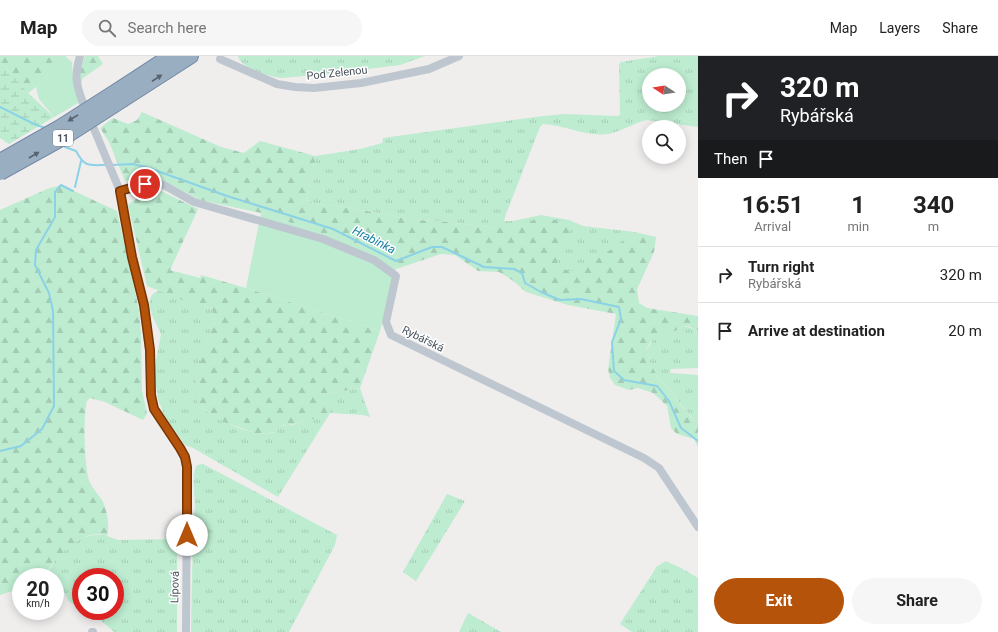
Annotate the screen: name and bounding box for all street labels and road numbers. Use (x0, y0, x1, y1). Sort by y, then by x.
street label: Pod Zelenou (306, 63, 368, 83)
road number: 11 (53, 130, 73, 146)
street label: Rybářská (400, 323, 446, 355)
street label: Lípová (168, 571, 182, 603)

